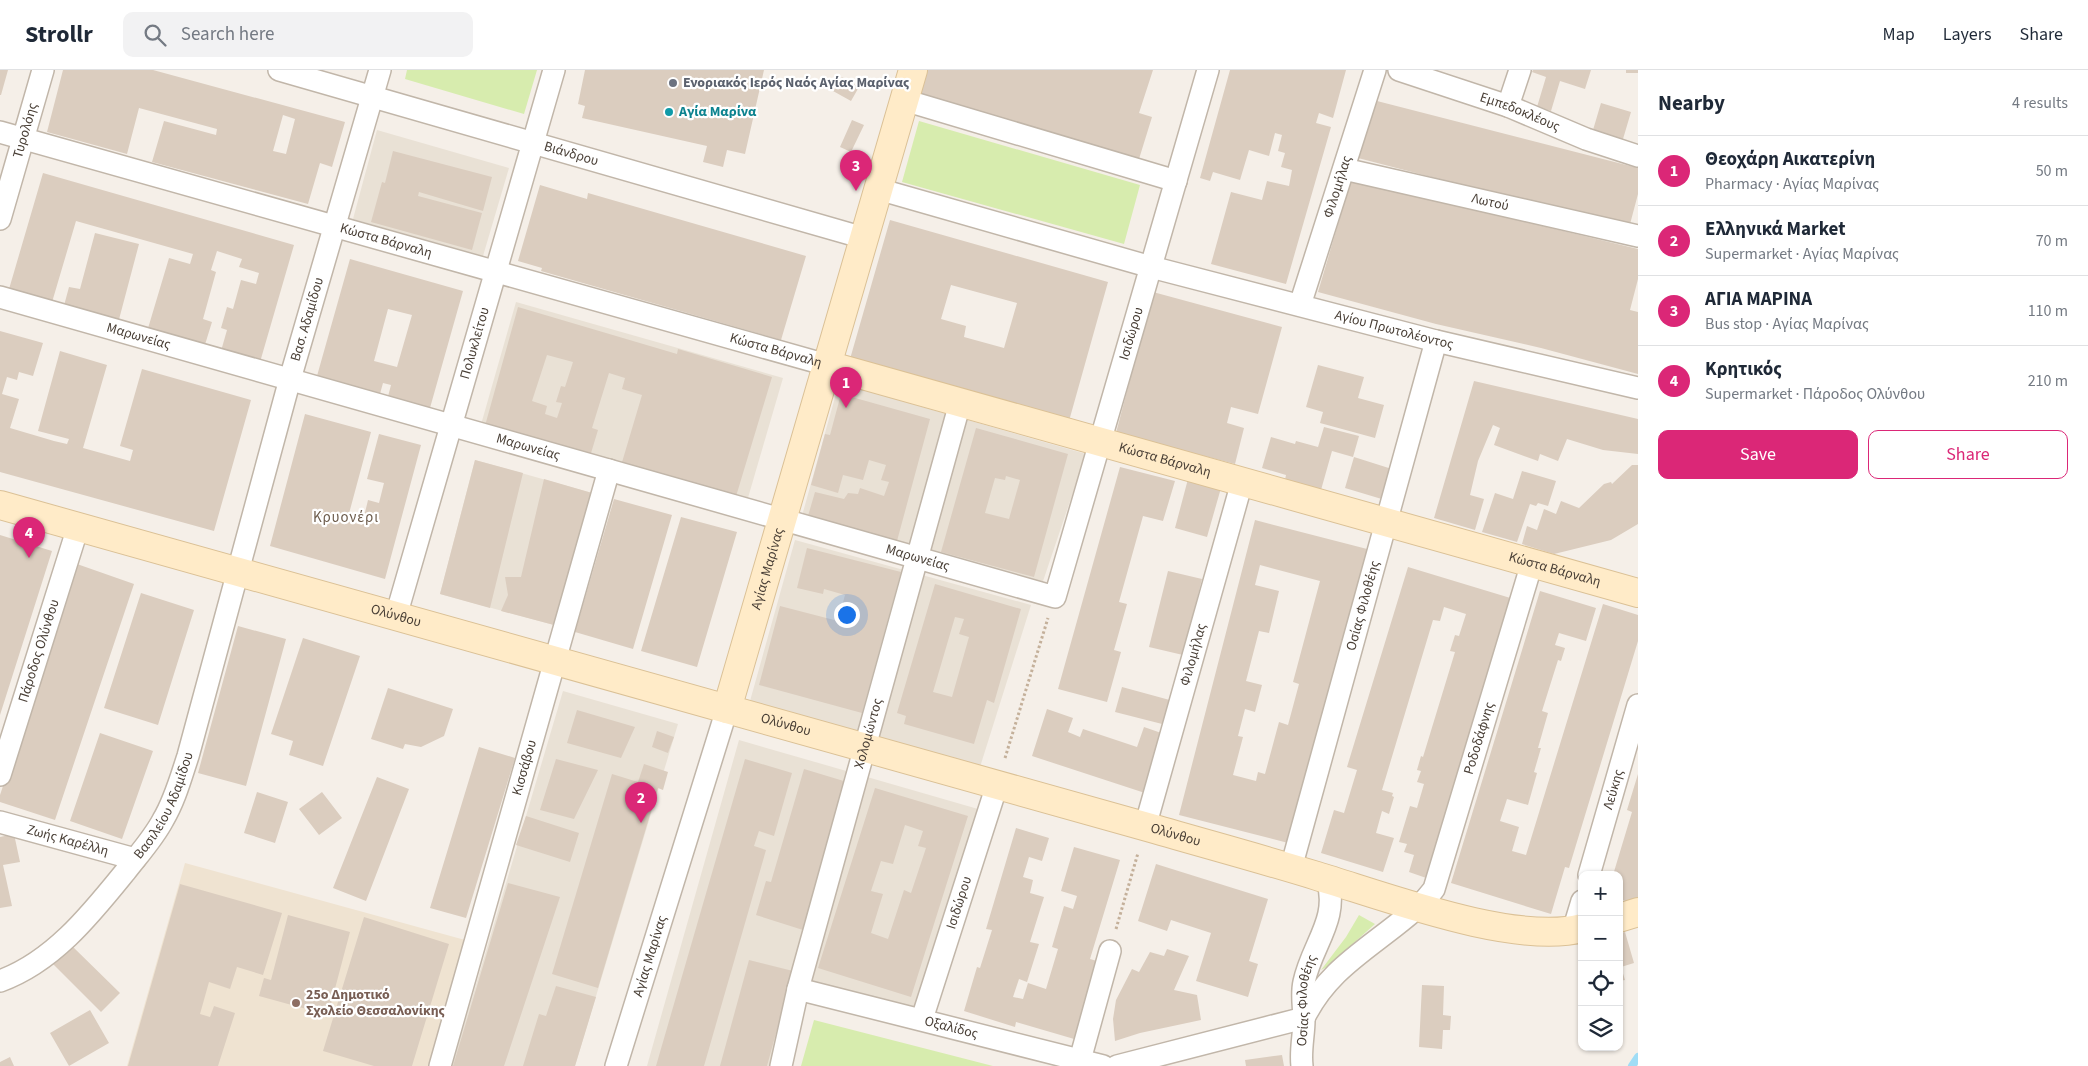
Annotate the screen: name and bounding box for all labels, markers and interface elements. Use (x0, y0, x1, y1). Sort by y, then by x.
search box (123, 12, 473, 57)
text: Strollr (25, 17, 93, 52)
icon: search (141, 21, 169, 49)
text: Search here (181, 21, 274, 48)
text: Map (1883, 22, 1915, 47)
text: Layers (1943, 22, 1992, 47)
text: Share (2020, 22, 2063, 47)
place label: Ενοριακός Ιερός Ναός Αγίας Μαρίνας (683, 73, 910, 93)
marker: Ενοριακός Ιερός Ναός Αγίας Μαρίνας (667, 77, 679, 89)
street label: Εμπεδοκλέους (1477, 87, 1563, 137)
text: Nearby (1658, 88, 1725, 118)
text: 4 results (2012, 92, 2068, 114)
street label: Τυρολόης (8, 100, 43, 161)
place label: Αγία Μαρίνα (678, 102, 757, 122)
marker: Αγία Μαρίνα (663, 106, 675, 118)
street label: Βιάνδρου (542, 137, 601, 171)
text: Θεοχάρη Αικατερίνη (1705, 146, 1875, 173)
pin: 3 (840, 150, 872, 191)
street label: Φιλομήλας (1318, 153, 1357, 221)
text: 1 (1670, 160, 1678, 182)
text: 50 m (2036, 160, 2068, 182)
text: Pharmacy · Αγίας Μαρίνας (1705, 173, 1879, 195)
street label: Λωτού (1470, 188, 1511, 216)
text: Ελληνικά Market (1705, 216, 1845, 243)
street label: Κώστα Βάρναλη (338, 218, 434, 263)
text: 2 (1670, 230, 1678, 252)
text: 70 m (2036, 230, 2068, 252)
text: Supermarket · Αγίας Μαρίνας (1705, 243, 1899, 265)
street label: Βασ. Αδαμίδου (286, 275, 329, 364)
text: ΑΓΙΑ ΜΑΡΙΝΑ (1705, 286, 1812, 313)
text: 3 (1670, 300, 1678, 322)
text: 110 m (2028, 300, 2068, 322)
street label: Πολυκλείτου (455, 305, 495, 382)
street label: Ισιδώρου (1114, 305, 1149, 363)
street label: Αγίου Πρωτολέοντος (1333, 305, 1455, 355)
text: Bus stop · Αγίας Μαρίνας (1705, 313, 1869, 335)
street label: Μαρωνείας (104, 318, 173, 355)
street label: Κώστα Βάρναλη (727, 328, 824, 373)
text: Κρητικός (1705, 356, 1782, 383)
pin: 1 (830, 367, 862, 408)
text: 4 (1670, 370, 1678, 392)
text: 210 m (2028, 370, 2068, 392)
text: Supermarket · Πάροδος Ολύνθου (1705, 383, 1925, 405)
street label: Μαρωνείας (494, 429, 562, 466)
button: Save (1658, 430, 1858, 479)
button: Share (1868, 430, 2068, 479)
street label: Κώστα Βάρναλη (1117, 438, 1213, 482)
district label: Κρυονέρι (313, 507, 379, 528)
pin: 4 (13, 517, 45, 558)
street label: Αγίας Μαρίνας (746, 526, 789, 612)
street label: Μαρωνείας (883, 539, 952, 577)
street label: Κώστα Βάρναλη (1506, 547, 1603, 592)
street label: Οσίας Φιλοθέης (1341, 558, 1385, 653)
street label: Πάροδος Ολύνθου (13, 597, 65, 705)
street label: Ολύνθου (368, 599, 423, 632)
your location (834, 602, 860, 628)
street label: Φιλομήλας (1175, 621, 1212, 688)
street label: Χολομώντος (849, 696, 888, 771)
street label: Ροδοδάφνης (1459, 700, 1500, 777)
street label: Ολύνθου (758, 708, 813, 741)
street label: Κισσάβου (507, 738, 542, 798)
street label: Βασιλείου Αδαμίδου (129, 750, 199, 863)
street label: Λεύκης (1598, 767, 1629, 812)
pin: 2 (625, 782, 657, 823)
street label: Ολύνθου (1148, 818, 1203, 852)
street label: Ζωής Καρέλλη (24, 820, 111, 861)
map controls (1578, 871, 1623, 1051)
button: + (1578, 871, 1623, 916)
street label: Ισιδώρου (941, 874, 977, 932)
street label: Αγίας Μαρίνας (628, 913, 672, 999)
button: − (1578, 916, 1623, 961)
street label: Οσίας Φιλοθέης (1292, 952, 1322, 1047)
button: locate (1578, 961, 1623, 1006)
place label: 25ο Δημοτικό Σχολείο Θεσσαλονίκης (306, 985, 446, 1021)
marker: 25ο Δημοτικό Σχολείο Θεσσαλονίκης (290, 997, 302, 1009)
button: layers (1578, 1006, 1623, 1051)
street label: Οξαλίδος (922, 1011, 980, 1044)

